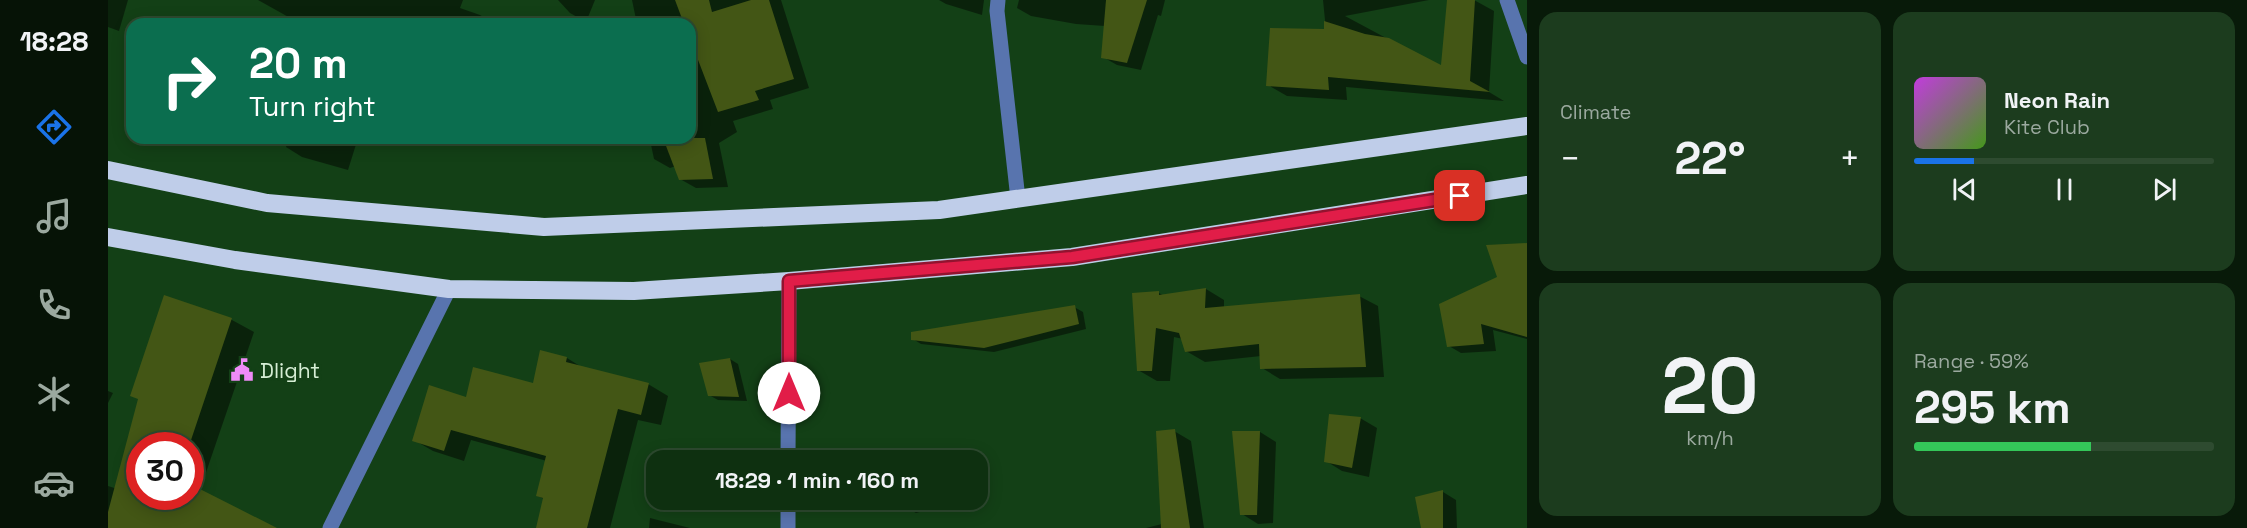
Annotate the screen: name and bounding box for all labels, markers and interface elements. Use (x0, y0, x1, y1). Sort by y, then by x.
text: 18:28 (20, 24, 88, 59)
text: 20 m (249, 37, 348, 90)
icon: right (150, 42, 228, 120)
text: Neon Rain (2004, 86, 2110, 114)
text: Turn right (249, 89, 376, 124)
text: Climate (1560, 99, 1631, 125)
icon: directions (33, 106, 75, 148)
text: Kite Club (2004, 114, 2090, 140)
text: 22° (1674, 130, 1746, 187)
text: − (1560, 138, 1580, 180)
text: + (1840, 138, 1860, 180)
pin (1434, 170, 1485, 221)
icon: previous (1948, 173, 1981, 206)
icon: pause (2048, 173, 2081, 206)
icon: next (2148, 173, 2181, 206)
icon: arrive (1443, 179, 1476, 212)
icon: music (33, 195, 75, 237)
icon: phone (33, 284, 75, 326)
text: 20 (1662, 336, 1758, 436)
text: Range · 59% (1914, 348, 2029, 374)
public building icon: Dlight (229, 357, 255, 383)
place label: Dlight (260, 357, 320, 384)
position arrow (757, 361, 821, 425)
icon: climate (33, 373, 75, 415)
text: 295 km (1914, 379, 2071, 436)
text: km/h (1686, 425, 1734, 451)
speed limit sign: 30 (126, 432, 204, 510)
icon: car (33, 462, 75, 504)
text: 18:29 · 1 min · 160 m (715, 466, 919, 494)

